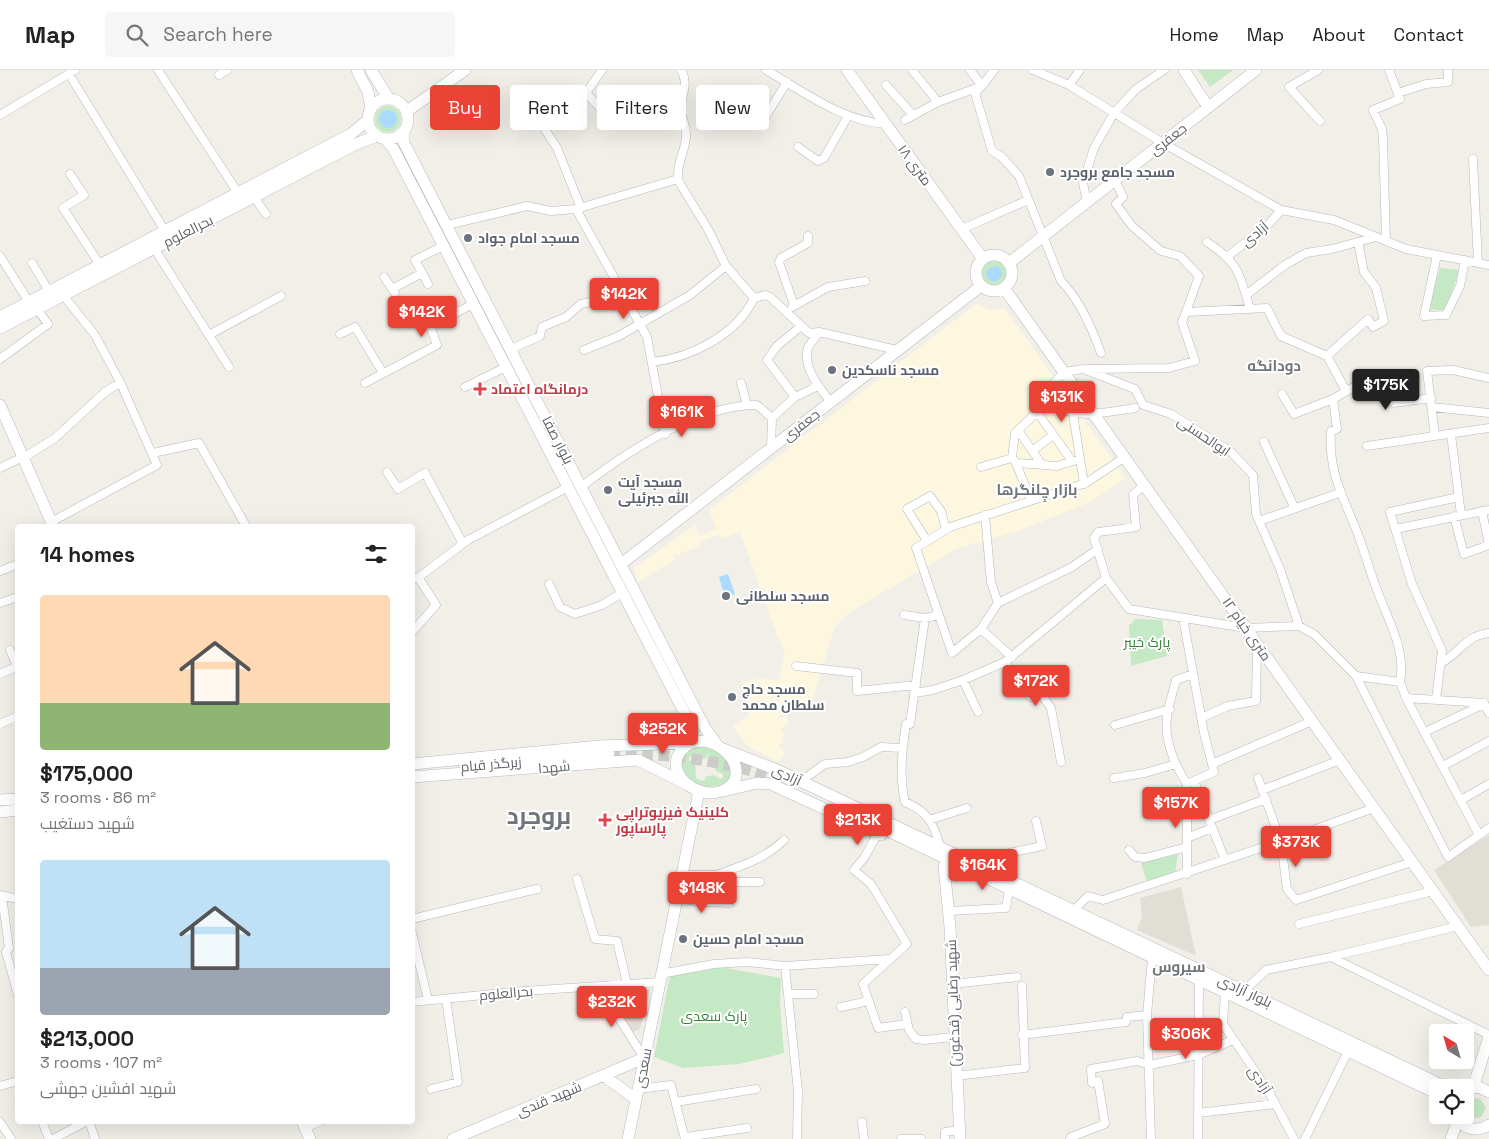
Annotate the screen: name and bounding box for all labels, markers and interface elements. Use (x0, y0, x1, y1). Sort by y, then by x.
search box (105, 12, 455, 57)
text: Map (25, 19, 75, 50)
icon: search (123, 21, 151, 49)
text: Search here (163, 22, 273, 47)
text: Home (1170, 23, 1219, 46)
text: Map (1247, 23, 1284, 46)
text: About (1312, 23, 1366, 46)
text: Contact (1394, 23, 1464, 46)
chip: Buy (430, 85, 500, 130)
chip: Rent (510, 85, 587, 130)
chip: Filters (597, 85, 686, 130)
chip: New (696, 85, 769, 130)
street label: جعفری (1146, 119, 1190, 159)
street label: ۱۸ متری (894, 141, 936, 189)
place label: مسجد جامع بروجرد (1060, 163, 1175, 182)
marker: مسجد جامع بروجرد (1044, 166, 1056, 178)
street label: بحرالعلوم (160, 211, 217, 252)
street label: آزادی (1238, 217, 1273, 251)
place label: مسجد امام جواد (478, 229, 580, 248)
marker: مسجد امام جواد (462, 232, 474, 244)
pin: $142K (589, 278, 659, 320)
text: $142K (601, 283, 647, 304)
pin: $142K (387, 296, 457, 338)
text: $142K (399, 301, 445, 322)
district label: دودانگه (1247, 356, 1301, 375)
place label: مسجد ناسکدین (842, 361, 939, 379)
marker: مسجد ناسکدین (826, 364, 838, 376)
pin: $175K (1351, 368, 1421, 411)
text: $175K (1363, 374, 1409, 395)
place label: درمانگاه اعتماد (491, 380, 588, 398)
pin: $131K (1027, 380, 1097, 423)
marker: درمانگاه اعتماد (473, 382, 487, 396)
text: $131K (1040, 386, 1084, 407)
pin: $161K (647, 396, 717, 438)
text: $161K (660, 401, 704, 422)
street label: جعفری (779, 405, 823, 445)
street label: ابوالحسنی (1174, 412, 1234, 460)
street label: بلوار صفا (538, 413, 578, 467)
place label: مسجد آیت الله جبرئیلی (618, 473, 689, 507)
district label: بازار چِلنگرها (996, 480, 1078, 502)
marker: مسجد آیت الله جبرئیلی (602, 484, 614, 496)
icon: filters (362, 540, 390, 568)
text: 14 homes (40, 541, 135, 568)
place label: مسجد سلطانی (736, 587, 830, 605)
marker: مسجد سلطانی (720, 590, 732, 602)
street label: ۱۲ متری خیام (1218, 594, 1275, 665)
icon: home (170, 628, 260, 718)
park label: پارک خیبر (1123, 633, 1170, 652)
pin: $172K (1001, 664, 1071, 707)
text: $172K (1013, 670, 1059, 691)
place label: مسجد حاج سلطان محمد (742, 680, 824, 714)
marker: مسجد حاج سلطان محمد (726, 691, 738, 703)
pin: $252K (628, 712, 698, 755)
text: $252K (639, 718, 687, 739)
street label: زیرگذر قیام (460, 752, 522, 777)
street label: شهدا (537, 757, 571, 777)
text: $175,000 (40, 760, 133, 787)
street label: آزادی (769, 760, 805, 790)
pin: $157K (1141, 786, 1211, 829)
text: 3 rooms · 86 m² (40, 787, 156, 808)
text: $157K (1153, 792, 1199, 813)
district label: بروجرد (507, 800, 571, 831)
place label: کلینیک فیزیوتراپی پارساپور (615, 803, 729, 839)
pin: $213K (823, 804, 893, 846)
text: $213K (835, 809, 881, 830)
text: شهید دستغیب (40, 813, 135, 834)
marker: کلینیک فیزیوتراپی پارساپور (598, 813, 612, 827)
pin: $373K (1261, 826, 1331, 868)
text: $373K (1272, 831, 1320, 852)
pin: $164K (948, 848, 1018, 891)
text: $164K (959, 854, 1007, 875)
pin: $148K (667, 872, 737, 914)
text: $148K (679, 877, 725, 898)
icon: home (170, 893, 260, 983)
place label: مسجد امام حسین (693, 930, 804, 949)
marker: مسجد امام حسین (677, 933, 689, 945)
street label: (قدغون) شهید رضایی (942, 939, 964, 1067)
district label: سیروس (1152, 957, 1206, 976)
street label: بلوار آزادی (1215, 971, 1275, 1011)
street label: بحرالعلوم (478, 982, 534, 1005)
pin: $232K (577, 986, 647, 1028)
text: $232K (588, 991, 636, 1012)
park label: پارک سعدی (681, 1007, 748, 1026)
pin: $306K (1151, 1018, 1221, 1060)
text: $306K (1161, 1023, 1211, 1044)
north arrow (1429, 1024, 1474, 1069)
map controls (1429, 1024, 1474, 1124)
text: $213,000 (40, 1025, 134, 1052)
street label: سعدی (630, 1046, 656, 1090)
text: 3 rooms · 107 m² (40, 1052, 162, 1073)
street label: آزادی (1244, 1062, 1276, 1098)
street label: شهید قندی (514, 1077, 584, 1121)
text: شهید افشین جهشی (40, 1078, 176, 1099)
button: locate (1429, 1079, 1474, 1124)

